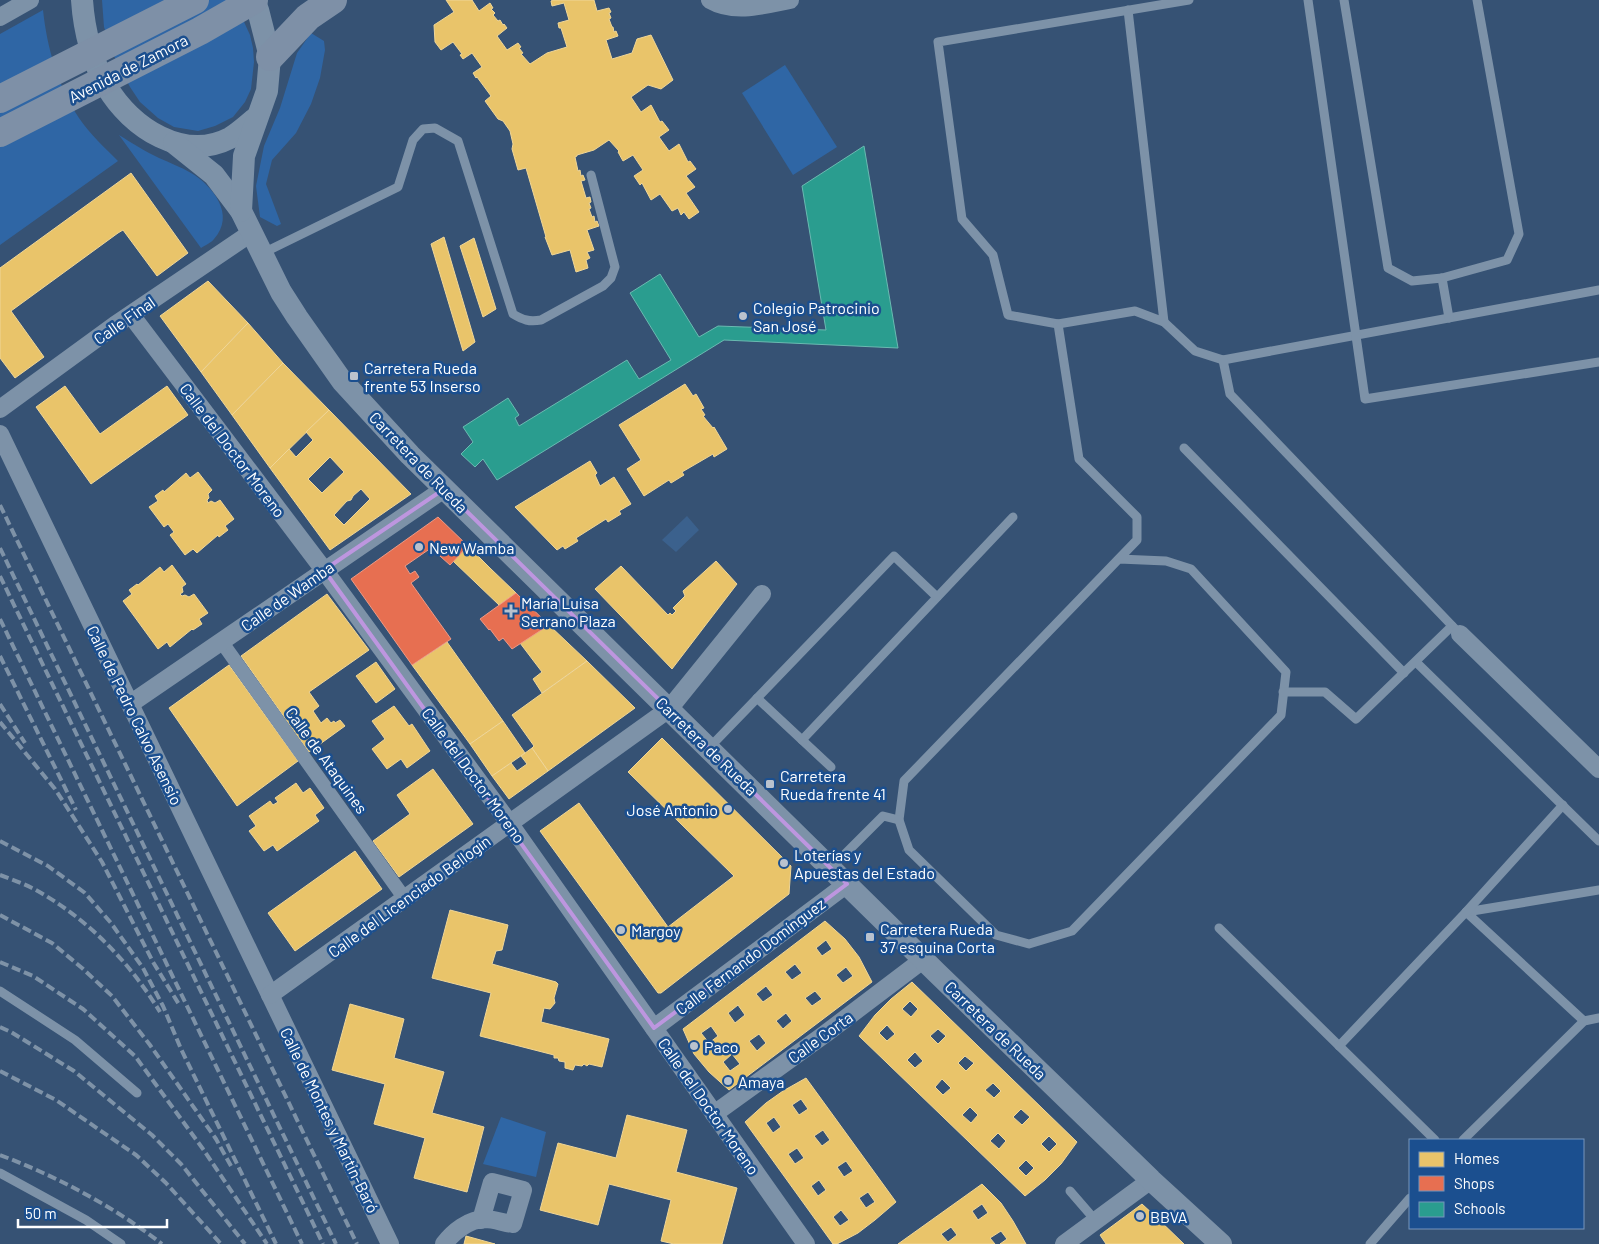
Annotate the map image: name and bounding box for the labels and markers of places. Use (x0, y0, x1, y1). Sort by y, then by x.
place label: Colegio Patrocinio San José (753, 298, 880, 335)
marker: Colegio Patrocinio San José (737, 310, 749, 322)
place label: Carretera Rueda frente 53 Inserso (364, 358, 481, 395)
marker: Carretera Rueda frente 53 Inserso (348, 370, 360, 382)
place label: New Wamba (429, 538, 514, 557)
marker: New Wamba (413, 541, 425, 553)
place label: María Luisa Serrano Plaza (521, 593, 616, 630)
marker: María Luisa Serrano Plaza (505, 605, 517, 617)
place label: Carretera Rueda frente 41 (780, 766, 886, 803)
marker: Carretera Rueda frente 41 (764, 778, 776, 790)
place label: José Antonio (627, 800, 718, 819)
marker: José Antonio (722, 803, 734, 815)
place label: Loterías y Apuestas del Estado (794, 845, 935, 882)
marker: Loterías y Apuestas del Estado (778, 857, 790, 869)
place label: Carretera Rueda 37 esquina Corta (880, 919, 995, 956)
place label: Margoy (631, 921, 681, 940)
marker: Margoy (615, 924, 627, 936)
marker: Carretera Rueda 37 esquina Corta (864, 931, 876, 943)
place label: Paco (704, 1037, 739, 1056)
marker: Paco (688, 1040, 700, 1052)
place label: Amaya (738, 1072, 784, 1091)
marker: Amaya (722, 1075, 734, 1087)
place label: BBVA (1150, 1207, 1188, 1226)
marker: BBVA (1134, 1210, 1146, 1222)

